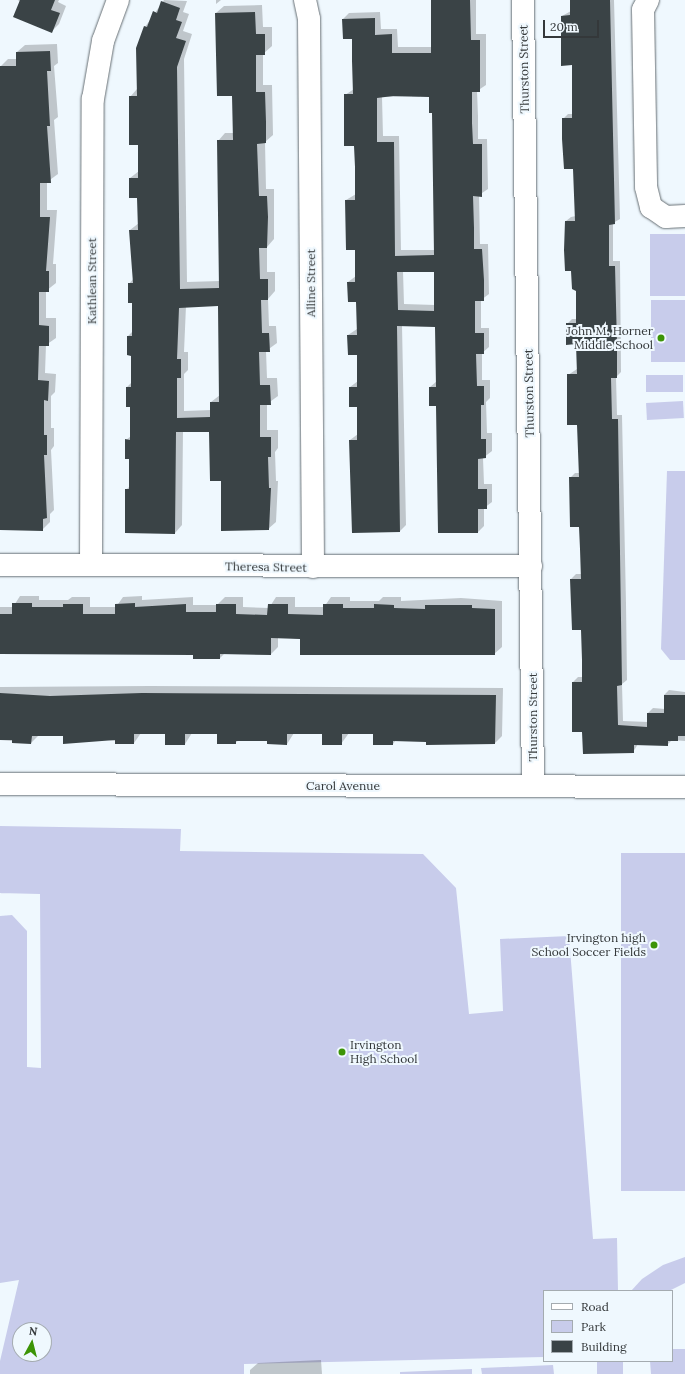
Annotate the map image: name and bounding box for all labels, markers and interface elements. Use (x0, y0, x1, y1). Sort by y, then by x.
scale bar (545, 12, 601, 38)
text: 20 m (550, 19, 578, 34)
street label: Thurston Street (516, 24, 532, 114)
street label: Kathlean Street (85, 238, 99, 324)
street label: Alline Street (304, 249, 318, 317)
place label: John M. Horner Middle School (567, 324, 653, 352)
marker: John M. Horner Middle School (656, 333, 666, 343)
street label: Thurston Street (521, 348, 537, 438)
street label: Theresa Street (225, 559, 307, 575)
street label: Thurston Street (526, 673, 540, 761)
street label: Carol Avenue (306, 779, 380, 793)
place label: Irvington high School Soccer Fields (531, 931, 646, 959)
marker: Irvington high School Soccer Fields (649, 940, 659, 950)
place label: Irvington High School (350, 1038, 418, 1066)
marker: Irvington High School (337, 1047, 347, 1057)
legend (543, 1290, 673, 1362)
text: Road (581, 1299, 609, 1314)
text: Park (581, 1319, 606, 1334)
north arrow (12, 1322, 52, 1362)
text: N (28, 1324, 38, 1339)
text: Building (581, 1339, 627, 1354)

